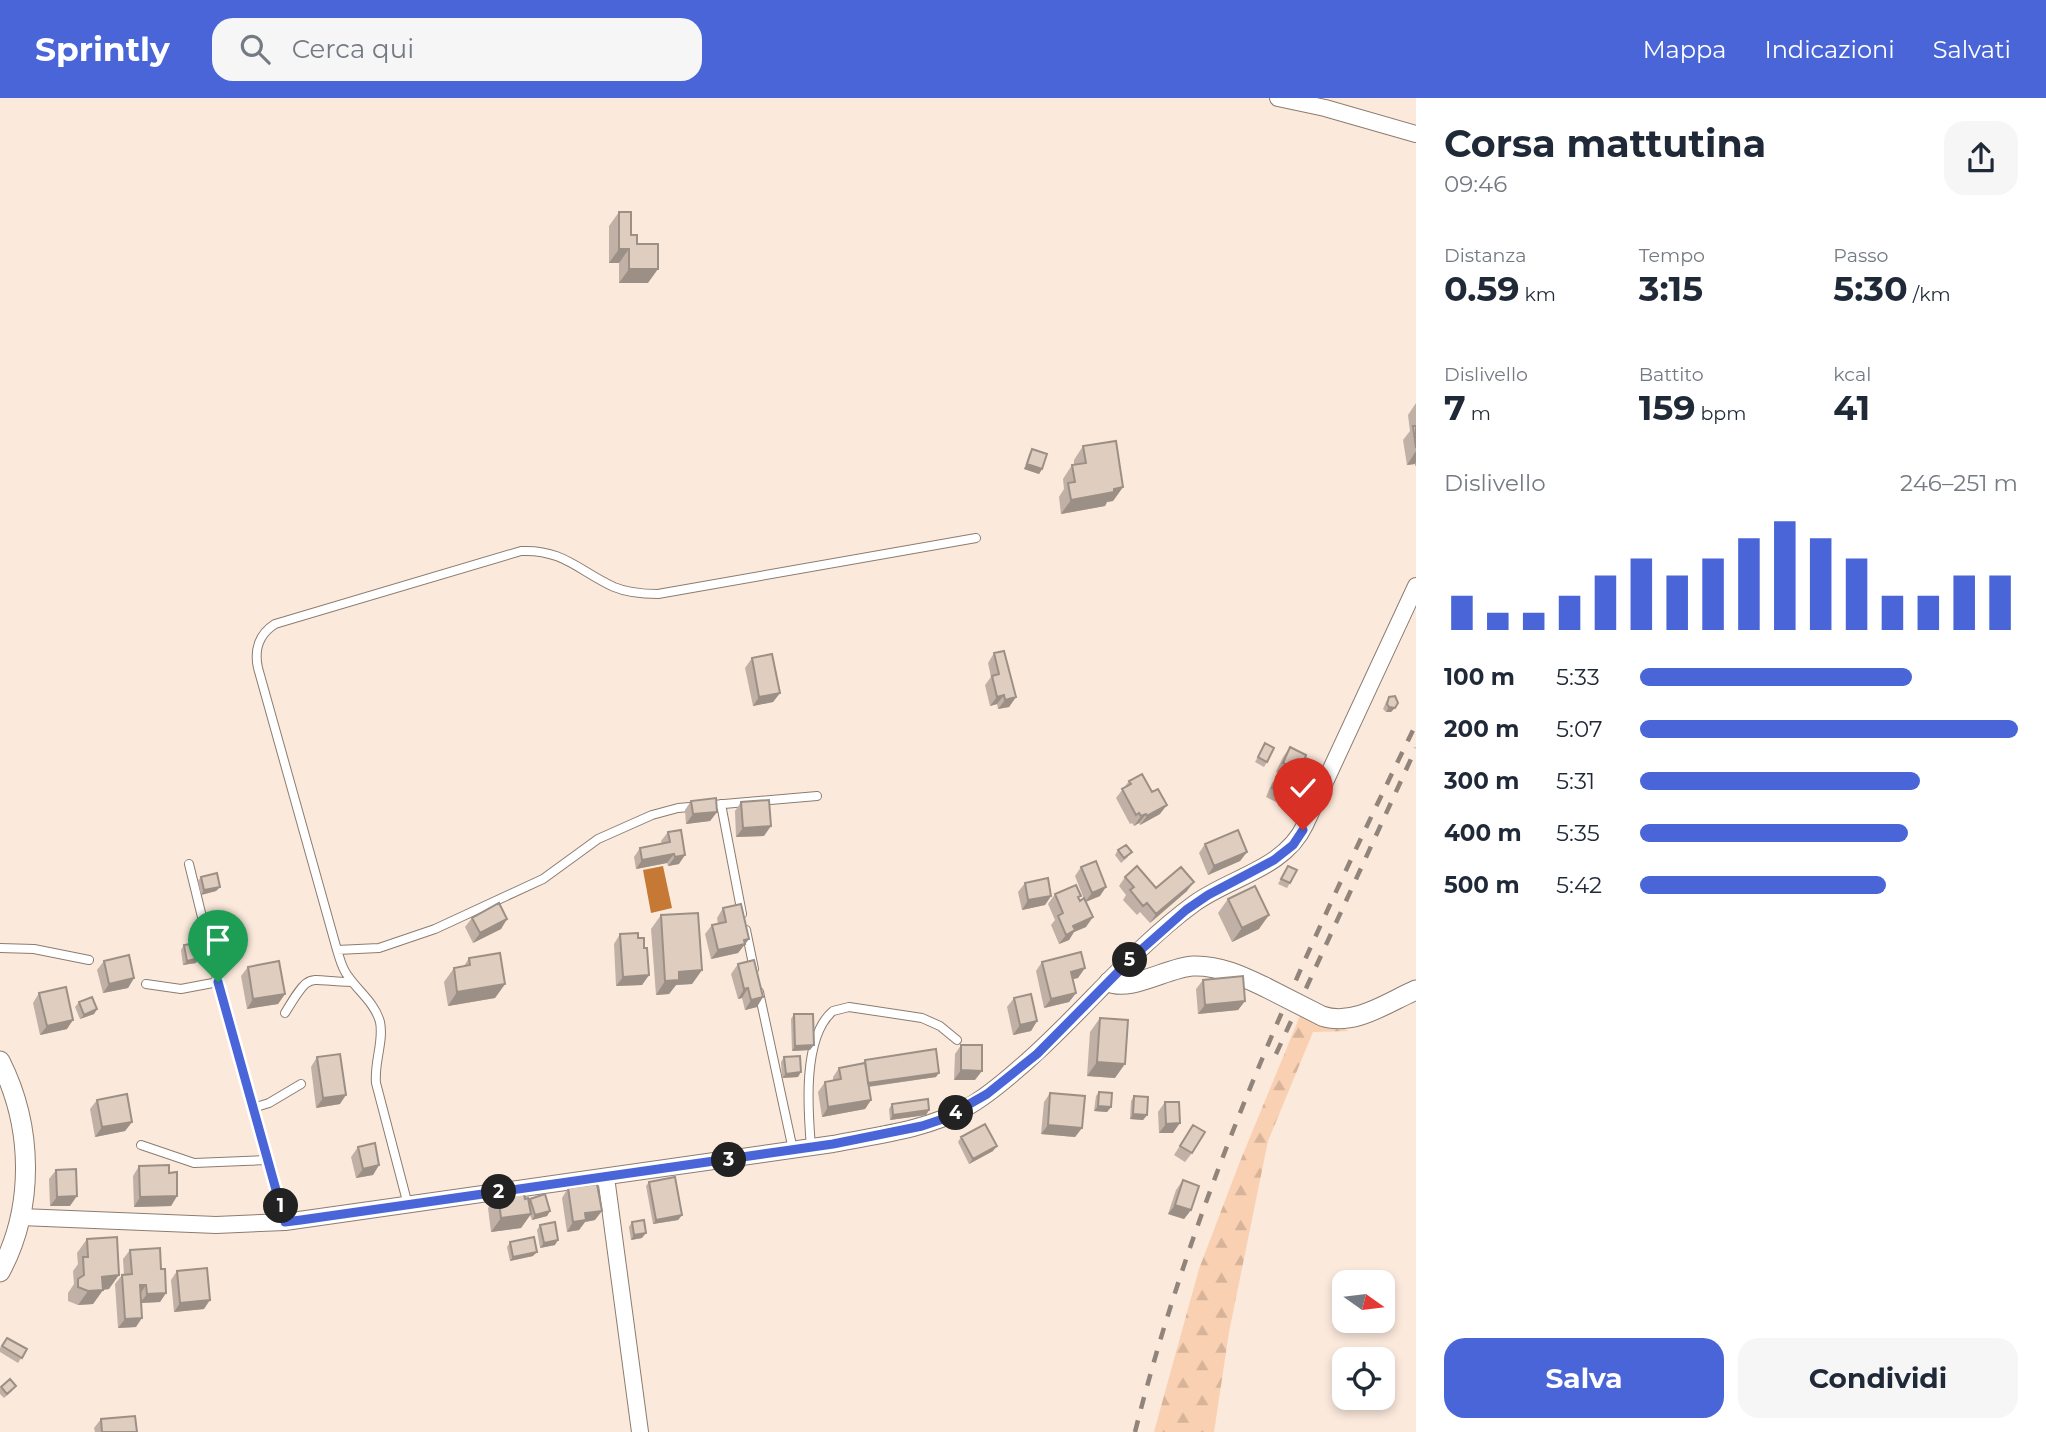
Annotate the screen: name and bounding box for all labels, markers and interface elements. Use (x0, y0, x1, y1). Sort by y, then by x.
search box (212, 18, 702, 81)
text: Sprintly (35, 29, 170, 69)
icon: search (236, 30, 274, 68)
text: Cerca qui (292, 33, 414, 65)
text: Mappa (1643, 35, 1726, 64)
text: Indicazioni (1764, 35, 1895, 64)
text: Salvati (1933, 35, 2011, 64)
text: Corsa mattutina (1444, 120, 1766, 167)
button: share (1944, 121, 2018, 195)
text: 09:46 (1444, 170, 1507, 198)
text: Distanza (1444, 244, 1526, 267)
text: Tempo (1639, 244, 1705, 267)
text: Passo (1833, 244, 1888, 267)
text: 0.59 (1444, 267, 1520, 310)
text: 3:15 (1639, 267, 1703, 310)
text: 5:30 (1833, 267, 1908, 310)
text: km (1520, 283, 1556, 306)
text: /km (1908, 283, 1951, 306)
text: Dislivello (1444, 363, 1528, 386)
text: Battito (1639, 363, 1704, 386)
text: kcal (1833, 363, 1871, 386)
text: 7 (1444, 386, 1466, 429)
text: 159 (1639, 386, 1696, 429)
text: 41 (1833, 386, 1870, 429)
text: m (1466, 402, 1491, 425)
text: bpm (1696, 402, 1746, 425)
text: Dislivello (1444, 469, 1546, 497)
text: 246–251 m (1900, 469, 2018, 497)
text: 100 m (1444, 663, 1515, 691)
text: 5:33 (1556, 663, 1600, 691)
text: 200 m (1444, 715, 1519, 743)
text: 5:07 (1556, 715, 1603, 743)
pin (1273, 758, 1333, 830)
text: 300 m (1444, 767, 1520, 795)
text: 5:31 (1556, 767, 1595, 795)
icon: check (1284, 769, 1322, 807)
text: 400 m (1444, 819, 1522, 847)
text: 5:35 (1556, 819, 1600, 847)
text: 500 m (1444, 871, 1520, 899)
text: 5:42 (1556, 871, 1602, 899)
pin (188, 910, 248, 982)
icon: arrive (199, 921, 237, 959)
pin: 5 (1112, 942, 1148, 978)
text: 5 (1124, 948, 1135, 971)
pin: 4 (939, 1096, 974, 1130)
text: 4 (949, 1101, 962, 1124)
pin: 3 (712, 1142, 746, 1178)
text: 3 (723, 1148, 734, 1171)
pin: 2 (482, 1174, 516, 1210)
text: 2 (493, 1180, 504, 1203)
pin: 1 (264, 1188, 298, 1224)
text: 1 (277, 1194, 284, 1217)
north arrow (1332, 1270, 1395, 1334)
map controls (1332, 1270, 1395, 1410)
button: Salva (1444, 1338, 1724, 1418)
button: Condividi (1738, 1338, 2018, 1418)
button: locate (1332, 1347, 1395, 1410)

